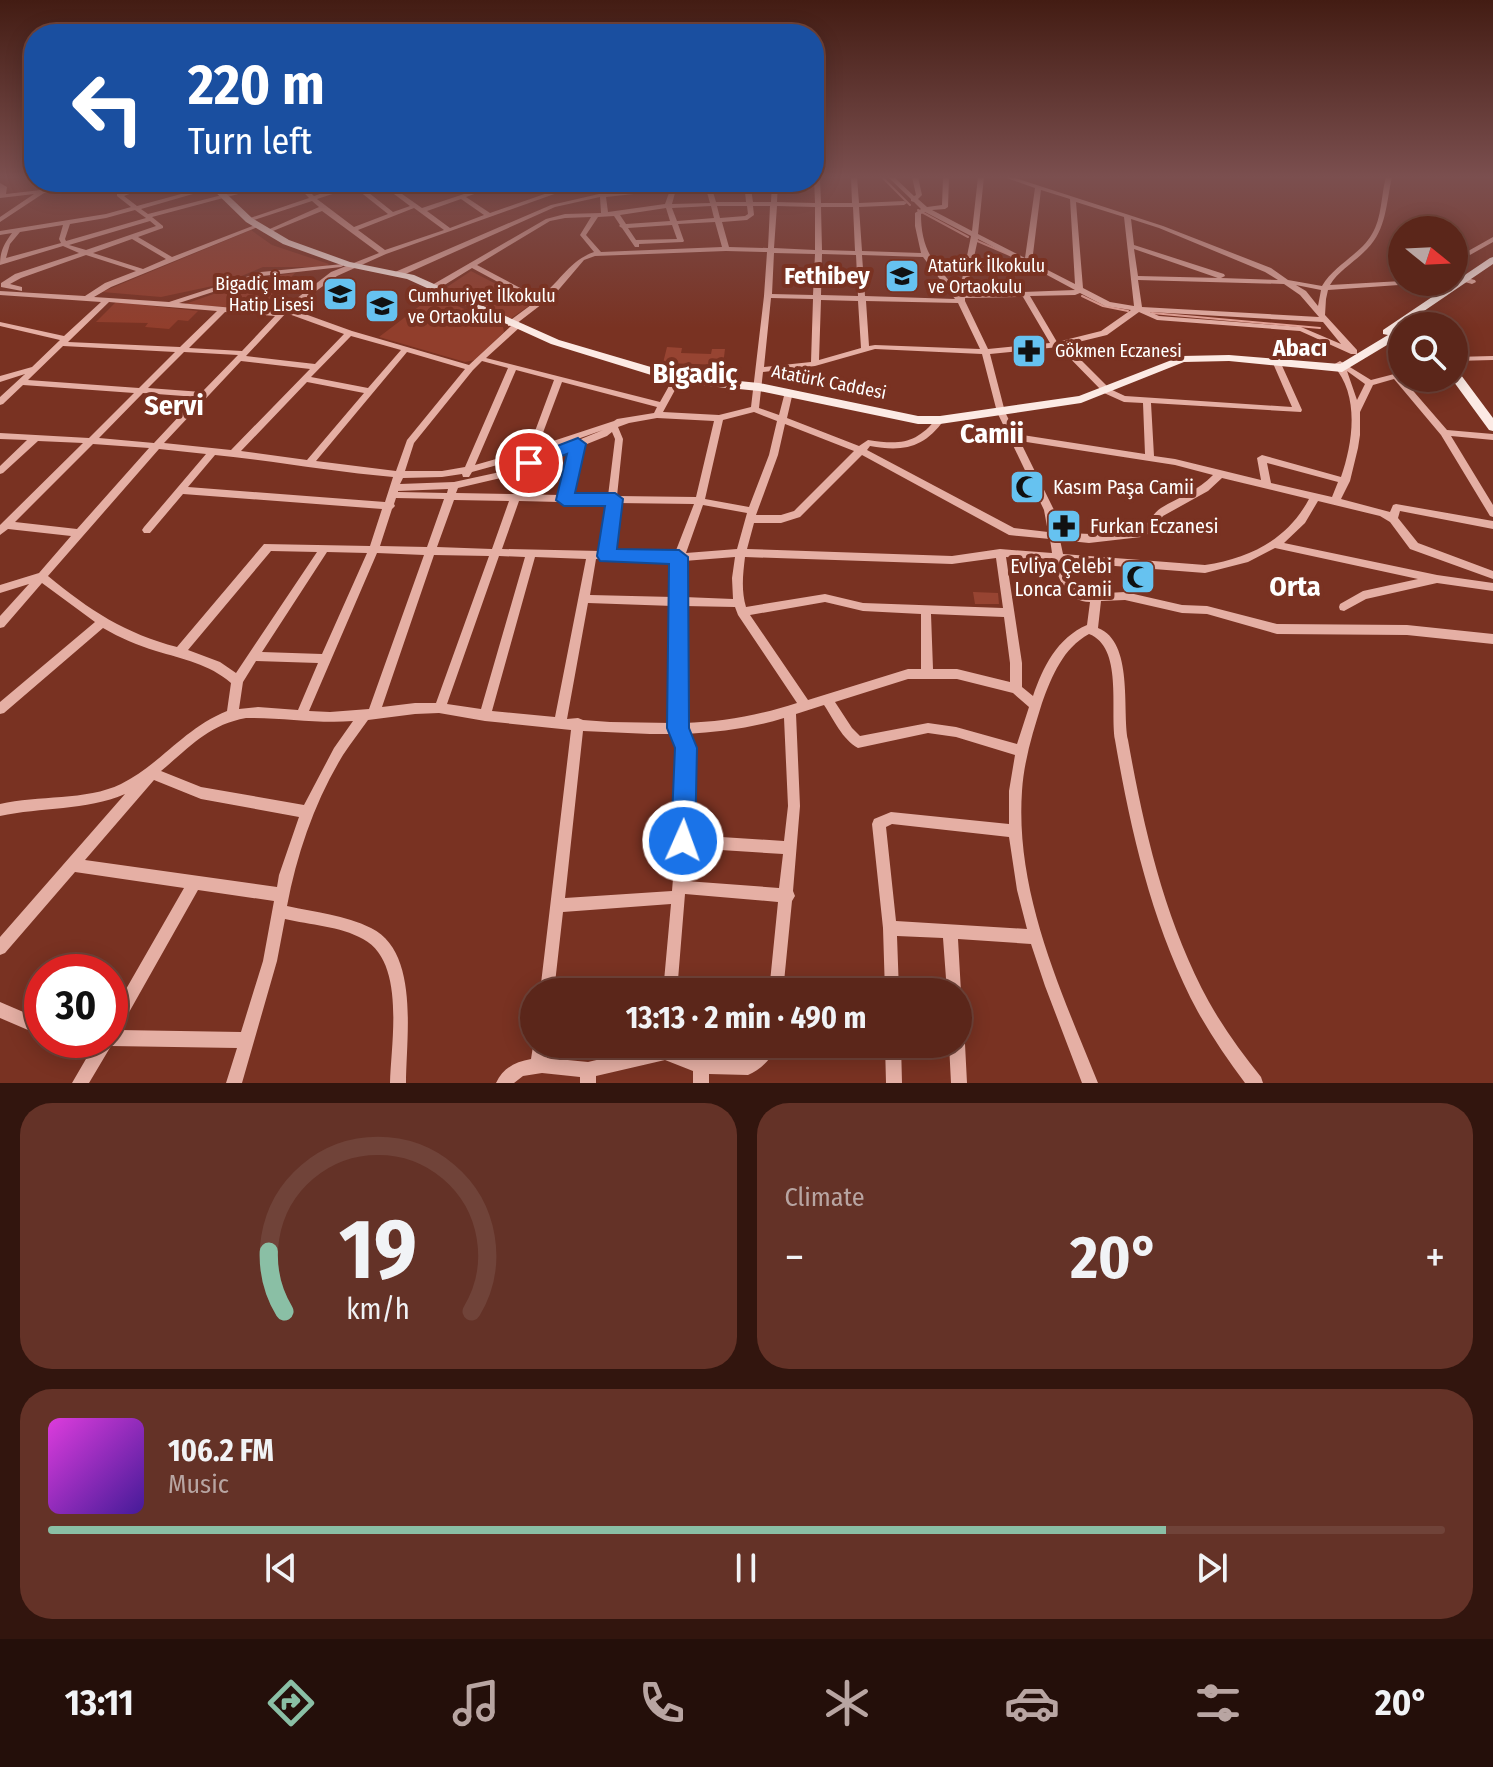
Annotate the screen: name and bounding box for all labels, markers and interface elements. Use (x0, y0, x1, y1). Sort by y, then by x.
text: 220 m (188, 52, 325, 119)
icon: left (56, 56, 160, 160)
text: Turn left (188, 120, 312, 164)
north arrow (1388, 216, 1468, 296)
map controls (1388, 216, 1468, 392)
place label: Atatürk İlkokulu ve Ortaokulu (928, 255, 1045, 298)
school or university icon: Atatürk İlkokulu ve Ortaokulu (883, 257, 921, 295)
district label: Fethibey (784, 262, 870, 290)
place label: Bigadiç İmam Hatip Lisesi (215, 273, 314, 316)
school or university icon: Bigadiç İmam Hatip Lisesi (321, 275, 359, 313)
place label: Cumhuriyet İlkokulu ve Ortaokulu (408, 285, 556, 328)
school or university icon: Cumhuriyet İlkokulu ve Ortaokulu (363, 287, 401, 325)
button: search (1388, 312, 1468, 392)
pharmacy icon: Gökmen Eczanesi (1010, 332, 1048, 370)
district label: Abacı (1272, 334, 1327, 362)
place label: Gökmen Eczanesi (1055, 340, 1182, 362)
district label: Bigadiç (653, 357, 738, 390)
street label: Atatürk Caddesi (770, 360, 888, 404)
district label: Servi (144, 389, 204, 422)
district label: Camii (960, 417, 1024, 450)
pin (495, 429, 563, 497)
icon: arrive (507, 441, 551, 485)
mosque icon: Kasım Paşa Camii (1008, 468, 1046, 506)
place label: Kasım Paşa Camii (1053, 475, 1194, 500)
pharmacy icon: Furkan Eczanesi (1045, 507, 1083, 545)
place label: Furkan Eczanesi (1090, 514, 1219, 538)
place label: Evliya Çelebi Lonca Camii (1010, 554, 1112, 601)
mosque icon: Evliya Çelebi Lonca Camii (1119, 558, 1157, 596)
district label: Orta (1269, 570, 1321, 603)
position arrow (641, 799, 725, 883)
speed limit sign: 30 (24, 954, 128, 1058)
text: 13:13 · 2 min · 490 m (626, 1000, 866, 1036)
text: Climate (785, 1182, 865, 1213)
text: 19 (339, 1200, 417, 1300)
text: 20° (1070, 1222, 1159, 1294)
text: − (785, 1231, 804, 1284)
text: + (1425, 1231, 1445, 1284)
text: km/h (346, 1292, 410, 1327)
text: 106.2 FM (168, 1433, 274, 1469)
text: Music (168, 1469, 229, 1500)
icon: previous (259, 1546, 303, 1590)
icon: pause (724, 1546, 768, 1590)
icon: next (1190, 1546, 1234, 1590)
icon: directions (263, 1675, 319, 1731)
icon: music (448, 1675, 504, 1731)
icon: phone (634, 1675, 690, 1731)
icon: climate (819, 1675, 875, 1731)
icon: car (1004, 1675, 1060, 1731)
icon: filters (1190, 1675, 1246, 1731)
text: 13:11 (65, 1681, 134, 1725)
text: 20° (1375, 1681, 1428, 1725)

